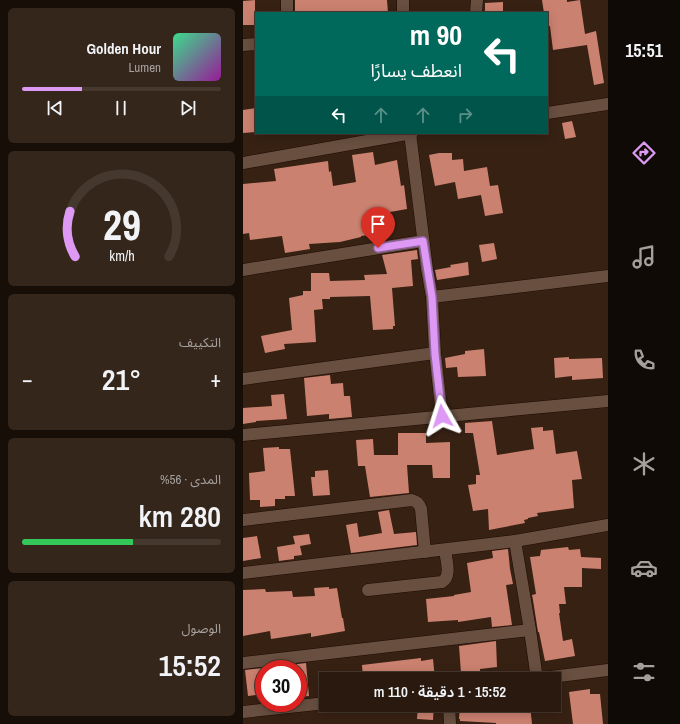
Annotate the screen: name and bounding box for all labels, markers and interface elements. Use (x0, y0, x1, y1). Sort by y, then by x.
text: 90 m (410, 16, 462, 54)
icon: left (476, 28, 528, 80)
text: Golden Hour (87, 38, 161, 59)
text: 15:51 (625, 38, 663, 63)
text: انعطف يسارًا (370, 58, 462, 83)
text: Lumen (128, 59, 161, 76)
icon: previous (44, 97, 66, 119)
icon: pause (110, 97, 132, 119)
icon: next (177, 97, 199, 119)
icon: left (328, 104, 350, 126)
icon: ahead (370, 104, 392, 126)
icon: ahead (412, 104, 434, 126)
icon: right (454, 104, 476, 126)
icon: directions (630, 139, 658, 167)
text: 29 (103, 197, 140, 253)
pin (361, 207, 395, 248)
icon: arrive (367, 213, 389, 235)
icon: music (630, 243, 658, 271)
text: km/h (109, 245, 134, 264)
text: التكييف (179, 334, 221, 351)
icon: phone (630, 346, 658, 374)
text: 21° (102, 359, 141, 399)
text: − (22, 364, 33, 394)
text: + (210, 364, 221, 394)
position arrow (421, 395, 463, 437)
icon: climate (630, 450, 658, 478)
text: المدى · 56% (160, 471, 221, 488)
text: 280 km (139, 496, 221, 536)
icon: car (630, 554, 658, 582)
text: الوصول (181, 620, 221, 637)
text: 15:52 (159, 645, 221, 685)
icon: filters (630, 658, 658, 686)
speed limit sign: 30 (255, 660, 307, 712)
text: 15:52 · 1 دقيقة · 110 m (374, 681, 506, 702)

